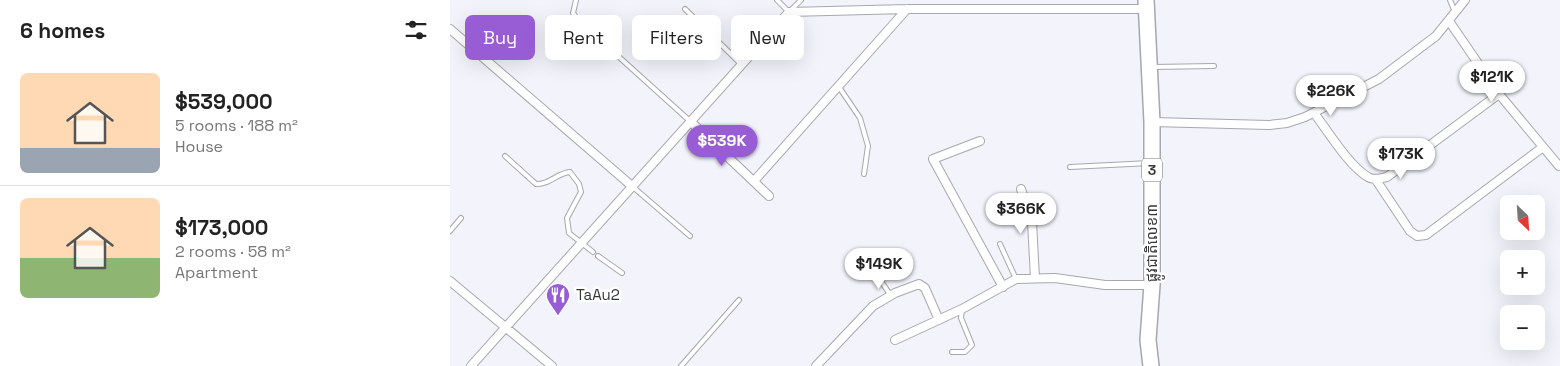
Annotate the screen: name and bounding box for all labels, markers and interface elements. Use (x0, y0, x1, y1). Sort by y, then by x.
chip: Buy (465, 15, 535, 60)
chip: Rent (545, 15, 622, 60)
chip: Filters (632, 15, 721, 60)
chip: New (731, 15, 804, 60)
icon: filters (402, 16, 430, 44)
text: 6 homes (20, 17, 105, 44)
pin: $121K (1457, 61, 1527, 103)
text: $121K (1470, 66, 1514, 87)
pin: $226K (1296, 74, 1366, 117)
text: $226K (1307, 80, 1355, 101)
text: $539,000 (175, 88, 273, 115)
icon: home (60, 93, 120, 153)
text: 5 rooms · 188 m² (175, 115, 298, 136)
pin: $539K (687, 124, 757, 167)
text: $539K (698, 130, 746, 151)
text: House (175, 136, 223, 157)
pin: $173K (1366, 138, 1436, 180)
text: $173K (1378, 143, 1424, 164)
road number: 3 (1142, 158, 1162, 182)
pin: $366K (986, 192, 1056, 235)
north arrow (1500, 195, 1545, 240)
map controls (1500, 195, 1545, 350)
text: $366K (996, 198, 1046, 219)
street label: ផ្លូវជាតិលេខ៣ (1142, 204, 1165, 282)
text: $173,000 (175, 214, 268, 241)
icon: home (60, 218, 120, 278)
text: 2 rooms · 58 m² (175, 241, 291, 262)
pin: $149K (844, 248, 914, 290)
button: + (1500, 250, 1545, 295)
text: $149K (855, 253, 903, 274)
text: Apartment (175, 262, 258, 283)
restaurant icon: TaAu2 (545, 282, 571, 316)
place label: TaAu2 (576, 285, 620, 304)
button: − (1500, 305, 1545, 350)

